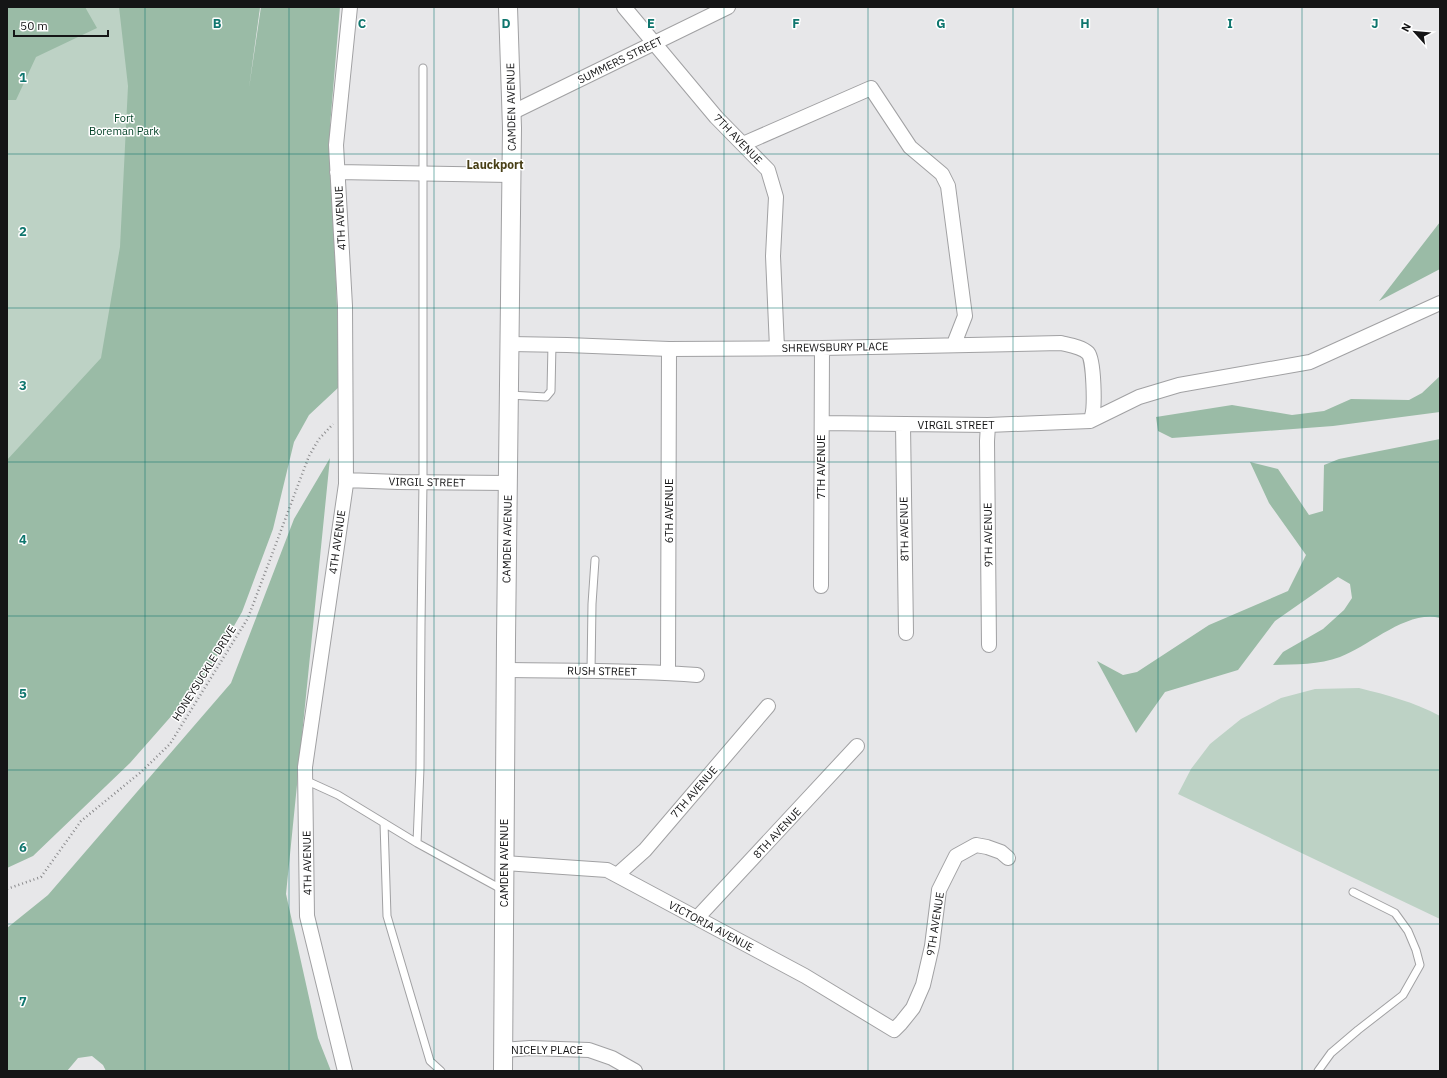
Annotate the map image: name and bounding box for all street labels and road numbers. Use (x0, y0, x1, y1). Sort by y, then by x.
street label: SUMMERS STREET (575, 33, 665, 87)
street label: CAMDEN AVENUE (503, 63, 519, 151)
street label: 7TH AVENUE (711, 111, 765, 167)
street label: 4TH AVENUE (331, 185, 349, 251)
street label: SHREWSBURY PLACE (782, 339, 888, 355)
street label: VIRGIL STREET (918, 418, 995, 432)
street label: 7TH AVENUE (814, 435, 828, 499)
street label: VIRGIL STREET (388, 474, 466, 490)
street label: 6TH AVENUE (662, 479, 676, 543)
street label: CAMDEN AVENUE (499, 495, 515, 583)
street label: 8TH AVENUE (896, 497, 912, 561)
street label: 9TH AVENUE (980, 503, 996, 567)
street label: 4TH AVENUE (326, 509, 348, 575)
street label: HONEYSUCKLE DRIVE (169, 623, 239, 723)
street label: RUSH STREET (567, 663, 638, 679)
street label: 7TH AVENUE (668, 763, 720, 821)
street label: 8TH AVENUE (750, 805, 804, 861)
street label: CAMDEN AVENUE (497, 819, 511, 907)
street label: 4TH AVENUE (299, 831, 315, 895)
street label: 9TH AVENUE (923, 891, 947, 957)
street label: VICTORIA AVENUE (666, 898, 756, 954)
street label: NICELY PLACE (511, 1043, 583, 1057)

